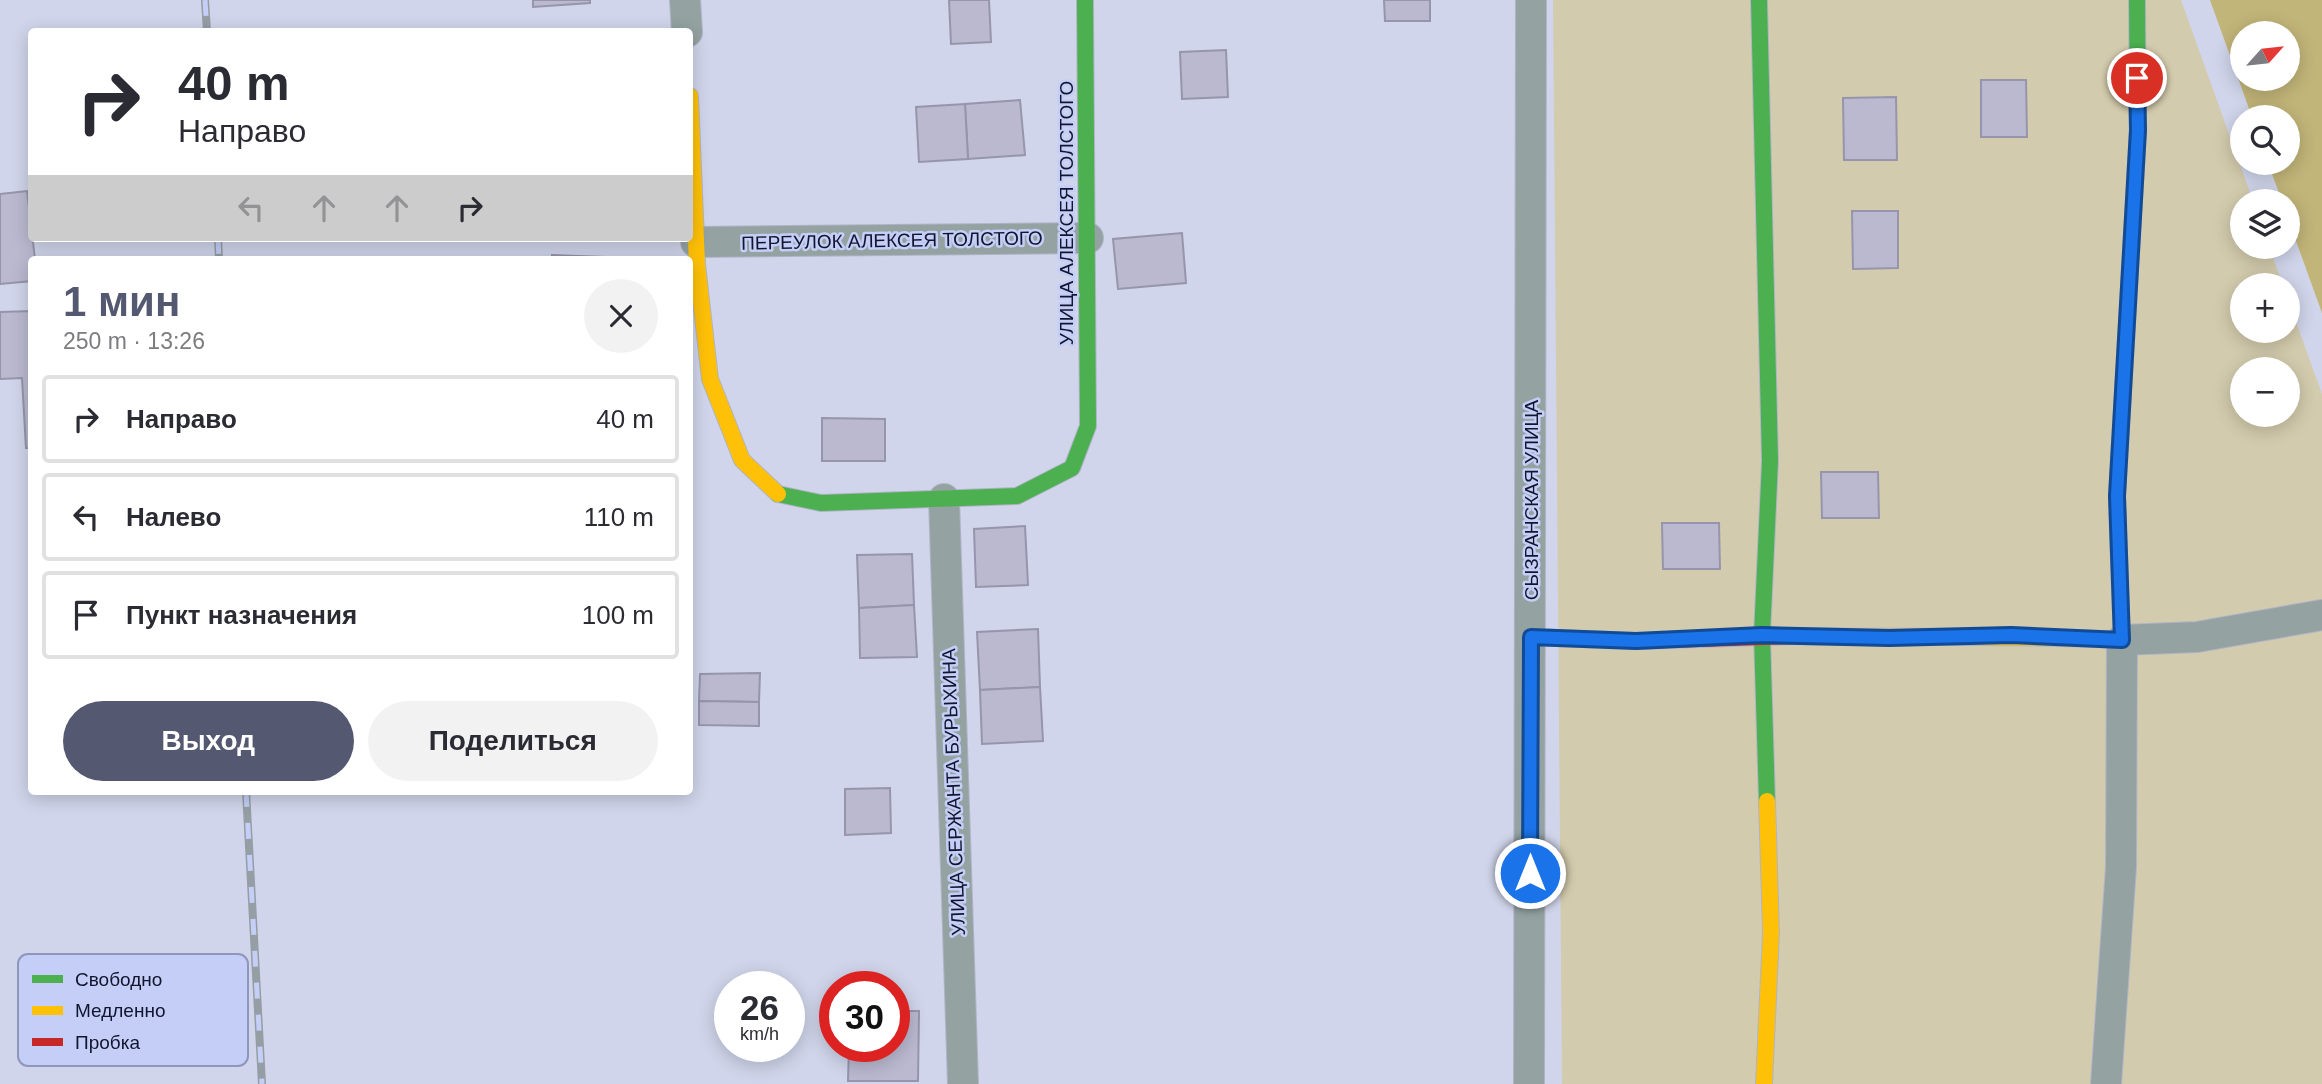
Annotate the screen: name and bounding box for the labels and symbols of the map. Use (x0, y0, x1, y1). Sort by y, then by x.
north arrow (2230, 21, 2300, 91)
pin (2107, 48, 2167, 108)
street label: УЛИЦА АЛЕКСЕЯ ТОЛСТОГО (1056, 81, 1077, 345)
street label: ПЕРЕУЛОК АЛЕКСЕЯ ТОЛСТОГО (741, 227, 1043, 254)
street label: СЫЗРАНСКАЯ УЛИЦА (1521, 399, 1542, 600)
street label: УЛИЦА СЕРЖАНТА БУРЫХИНА (938, 648, 969, 936)
position arrow (1493, 836, 1567, 910)
legend (18, 954, 248, 1066)
text: Свободно (75, 969, 162, 990)
speed limit sign: 30 (819, 971, 910, 1062)
text: Медленно (75, 1000, 165, 1021)
text: Пробка (75, 1032, 140, 1053)

